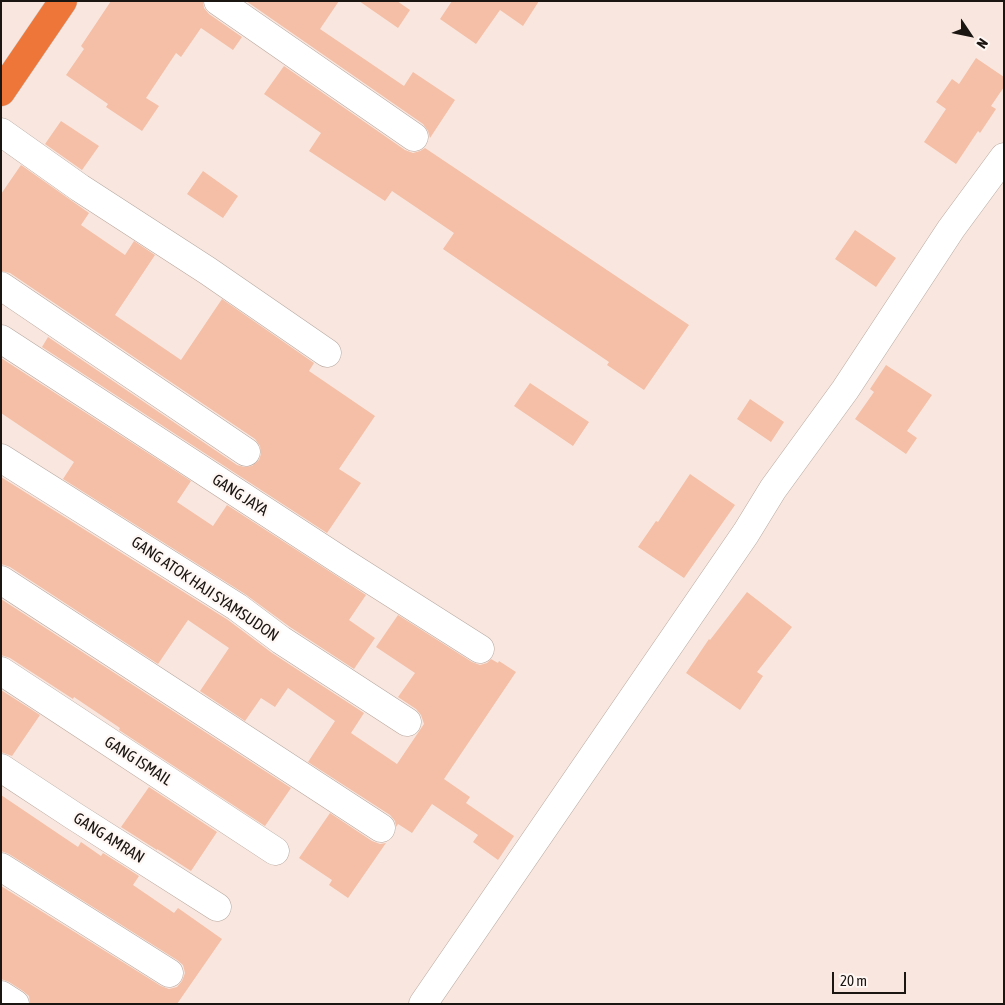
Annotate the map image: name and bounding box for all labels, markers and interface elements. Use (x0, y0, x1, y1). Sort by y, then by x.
north arrow (945, 10, 995, 60)
text: N (973, 35, 991, 51)
street label: GANG JAYA (208, 470, 272, 520)
street label: GANG ATOK HAJI SYAMSUDON (128, 532, 282, 646)
street label: GANG ISMAIL (101, 732, 175, 790)
street label: GANG AMRAN (70, 809, 148, 867)
scale bar (835, 962, 909, 994)
text: 20 m (840, 972, 867, 989)

